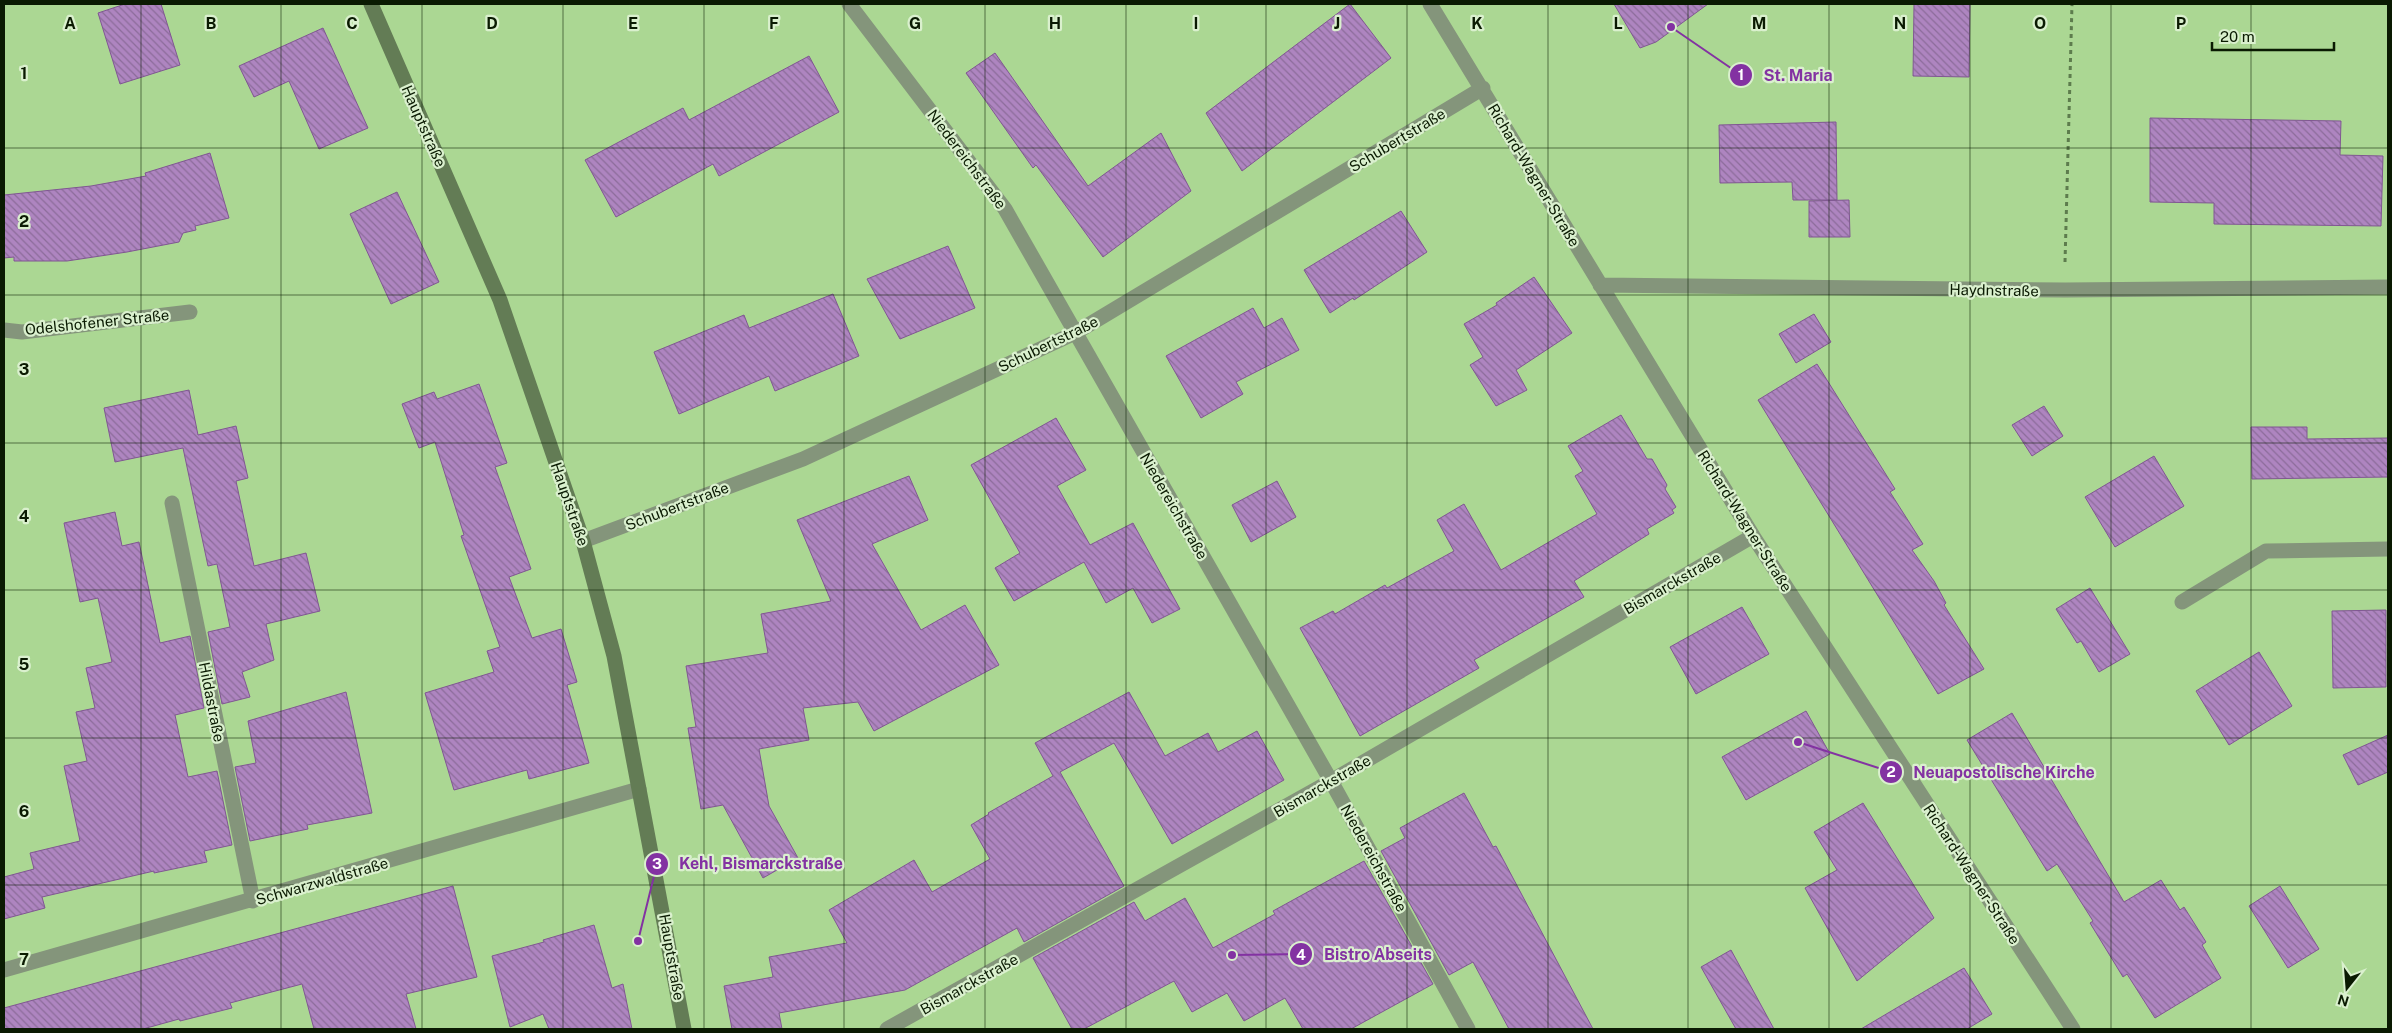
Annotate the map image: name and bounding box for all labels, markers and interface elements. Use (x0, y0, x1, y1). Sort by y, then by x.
text: A (64, 14, 76, 33)
text: B (206, 14, 217, 33)
text: C (346, 14, 358, 33)
text: D (486, 14, 498, 33)
text: E (628, 14, 638, 33)
text: F (769, 14, 779, 33)
text: G (909, 14, 921, 33)
text: H (1049, 14, 1061, 33)
text: I (1194, 14, 1198, 33)
text: J (1334, 14, 1340, 33)
text: K (1471, 14, 1483, 33)
text: L (1613, 14, 1623, 33)
text: M (1752, 14, 1766, 33)
text: N (1894, 14, 1906, 33)
text: O (2034, 14, 2046, 33)
text: P (2176, 14, 2186, 33)
scale bar (2212, 20, 2334, 52)
text: 20 m (2220, 28, 2255, 45)
callout: St. Maria (1728, 60, 1842, 91)
text: 1 (21, 64, 27, 83)
text: 1 (1738, 66, 1744, 83)
text: St. Maria (1763, 66, 1833, 85)
street label: Hauptstraße (398, 83, 450, 169)
street label: Richard-Wagner-Straße (1485, 100, 1583, 250)
street label: Schubertstraße (1346, 105, 1448, 175)
street label: Niedereichstraße (924, 106, 1010, 212)
text: 2 (19, 212, 29, 231)
street label: Haydnstraße (1949, 281, 2039, 299)
street label: Odelshofener Straße (24, 306, 170, 338)
street label: Schubertstraße (995, 312, 1101, 376)
text: 3 (19, 360, 29, 379)
street label: Richard-Wagner-Straße (1694, 447, 1796, 595)
street label: Niedereichstraße (1137, 450, 1211, 562)
street label: Hauptstraße (548, 460, 592, 548)
street label: Schubertstraße (623, 479, 731, 533)
text: 4 (19, 507, 30, 526)
street label: Bismarckstraße (1620, 548, 1724, 618)
text: 5 (19, 655, 30, 674)
street label: Hildastraße (196, 661, 228, 743)
street label: Bismarckstraße (1270, 751, 1374, 821)
callout: Neuapostolische Kirche (1879, 757, 2105, 788)
text: 2 (1886, 763, 1896, 780)
text: Neuapostolische Kirche (1913, 763, 2095, 782)
street label: Niedereichstraße (1337, 801, 1411, 915)
street label: Richard-Wagner-Straße (1920, 801, 2024, 947)
text: 6 (19, 802, 29, 821)
callout: Kehl, Bismarckstraße (644, 848, 853, 879)
street label: Schwarzwaldstraße (254, 854, 390, 908)
text: Kehl, Bismarckstraße (679, 854, 843, 873)
text: 3 (652, 855, 662, 872)
street label: Hauptstraße (656, 912, 688, 1002)
callout: Bistro Abseits (1289, 939, 1442, 970)
text: Bistro Abseits (1324, 945, 1432, 964)
text: 4 (1296, 946, 1306, 963)
text: 7 (19, 950, 29, 969)
street label: Bismarckstraße (917, 950, 1021, 1018)
north arrow (2322, 963, 2372, 1013)
text: N (2336, 991, 2351, 1010)

